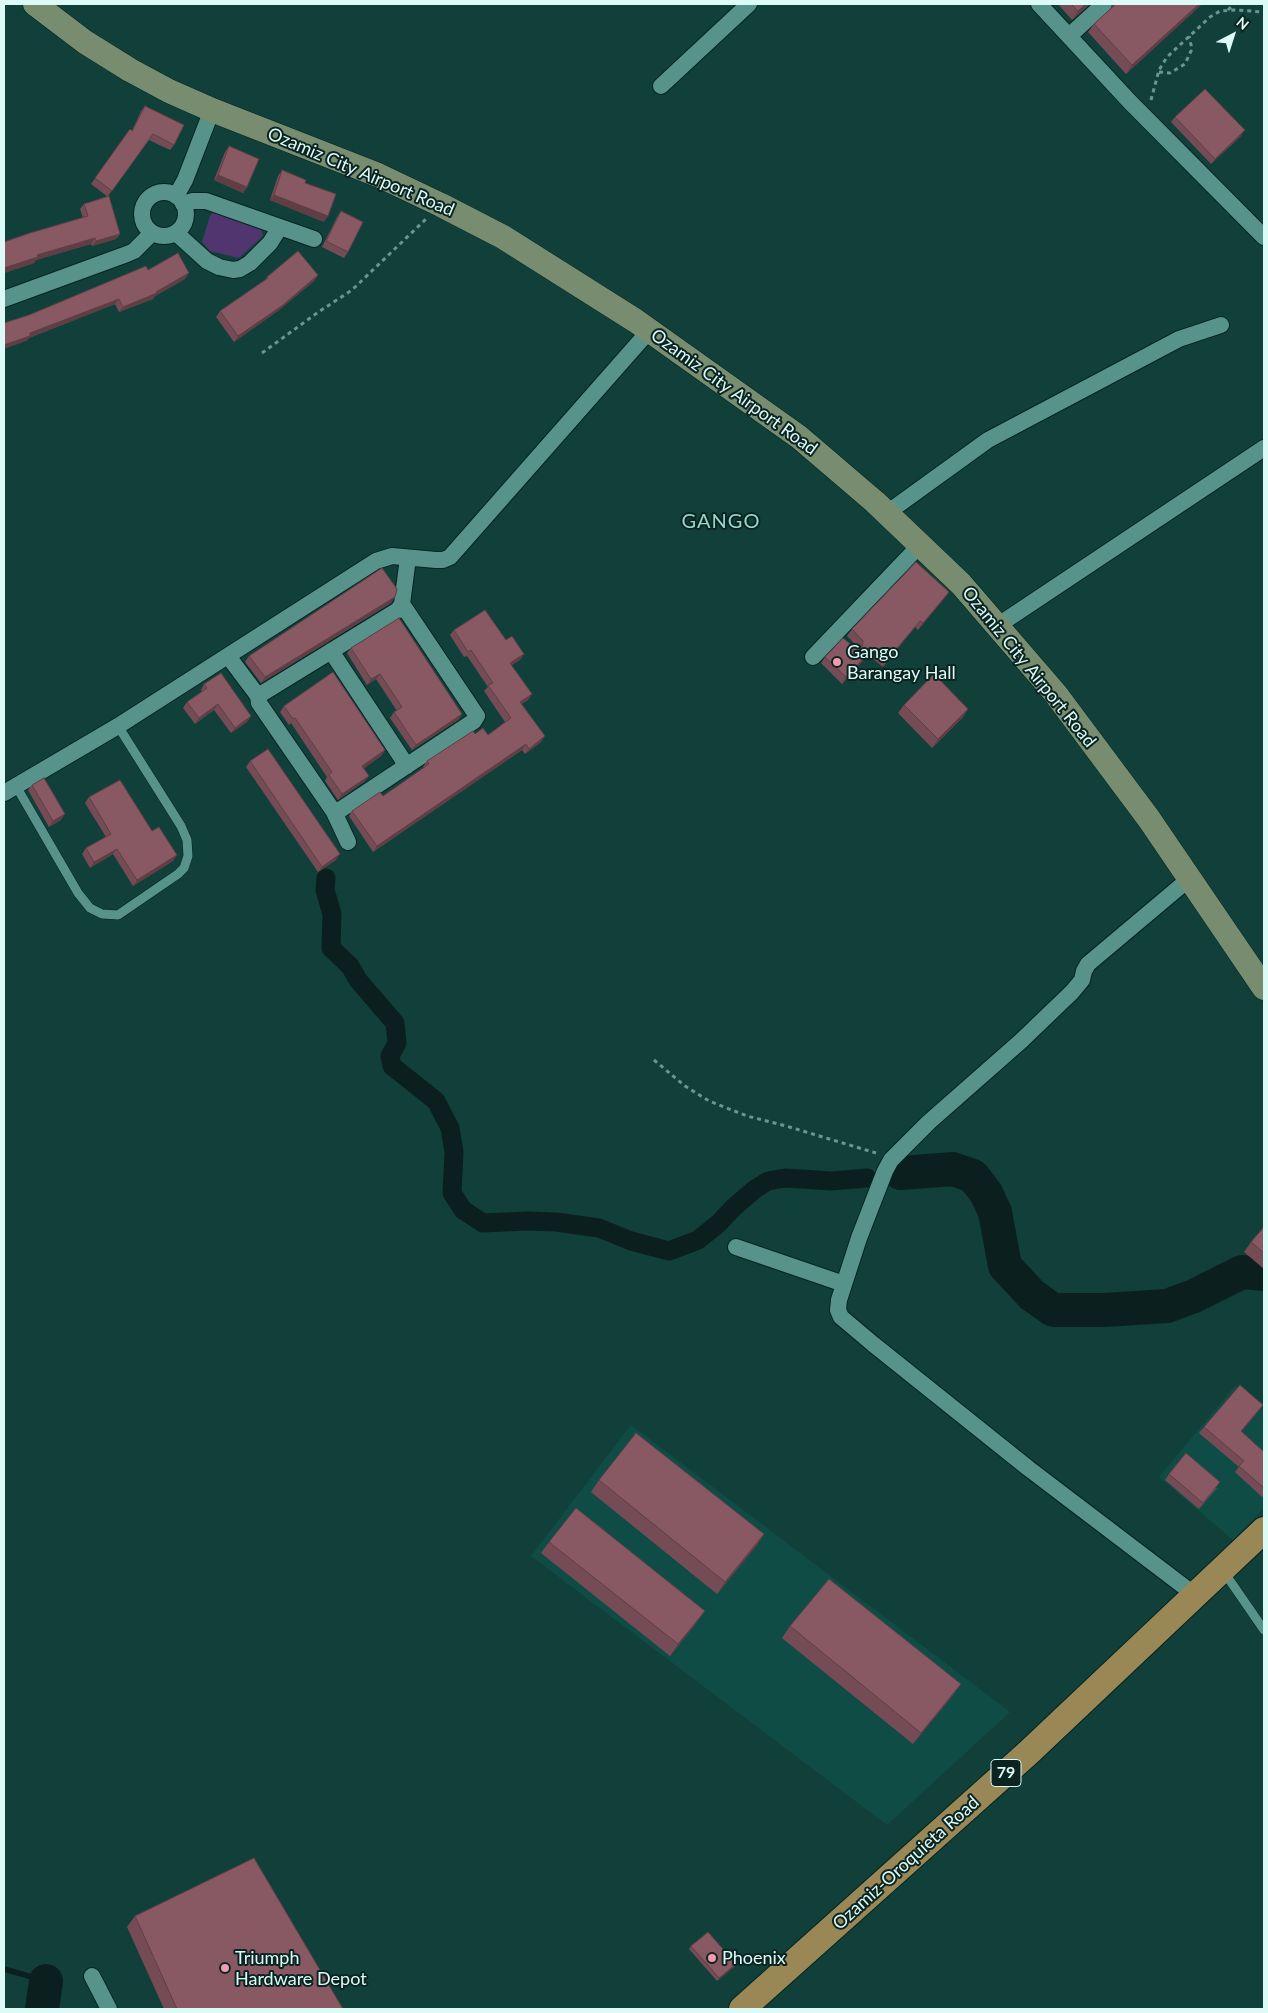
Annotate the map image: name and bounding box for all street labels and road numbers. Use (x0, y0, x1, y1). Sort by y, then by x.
street label: Ozamiz City Airport Road (264, 123, 458, 221)
street label: Ozamiz City Airport Road (646, 324, 822, 460)
street label: Ozamiz City Airport Road (957, 582, 1101, 752)
road number: 79 (991, 1760, 1021, 1786)
street label: Ozamiz-Oroquieta Road (828, 1792, 984, 1934)

